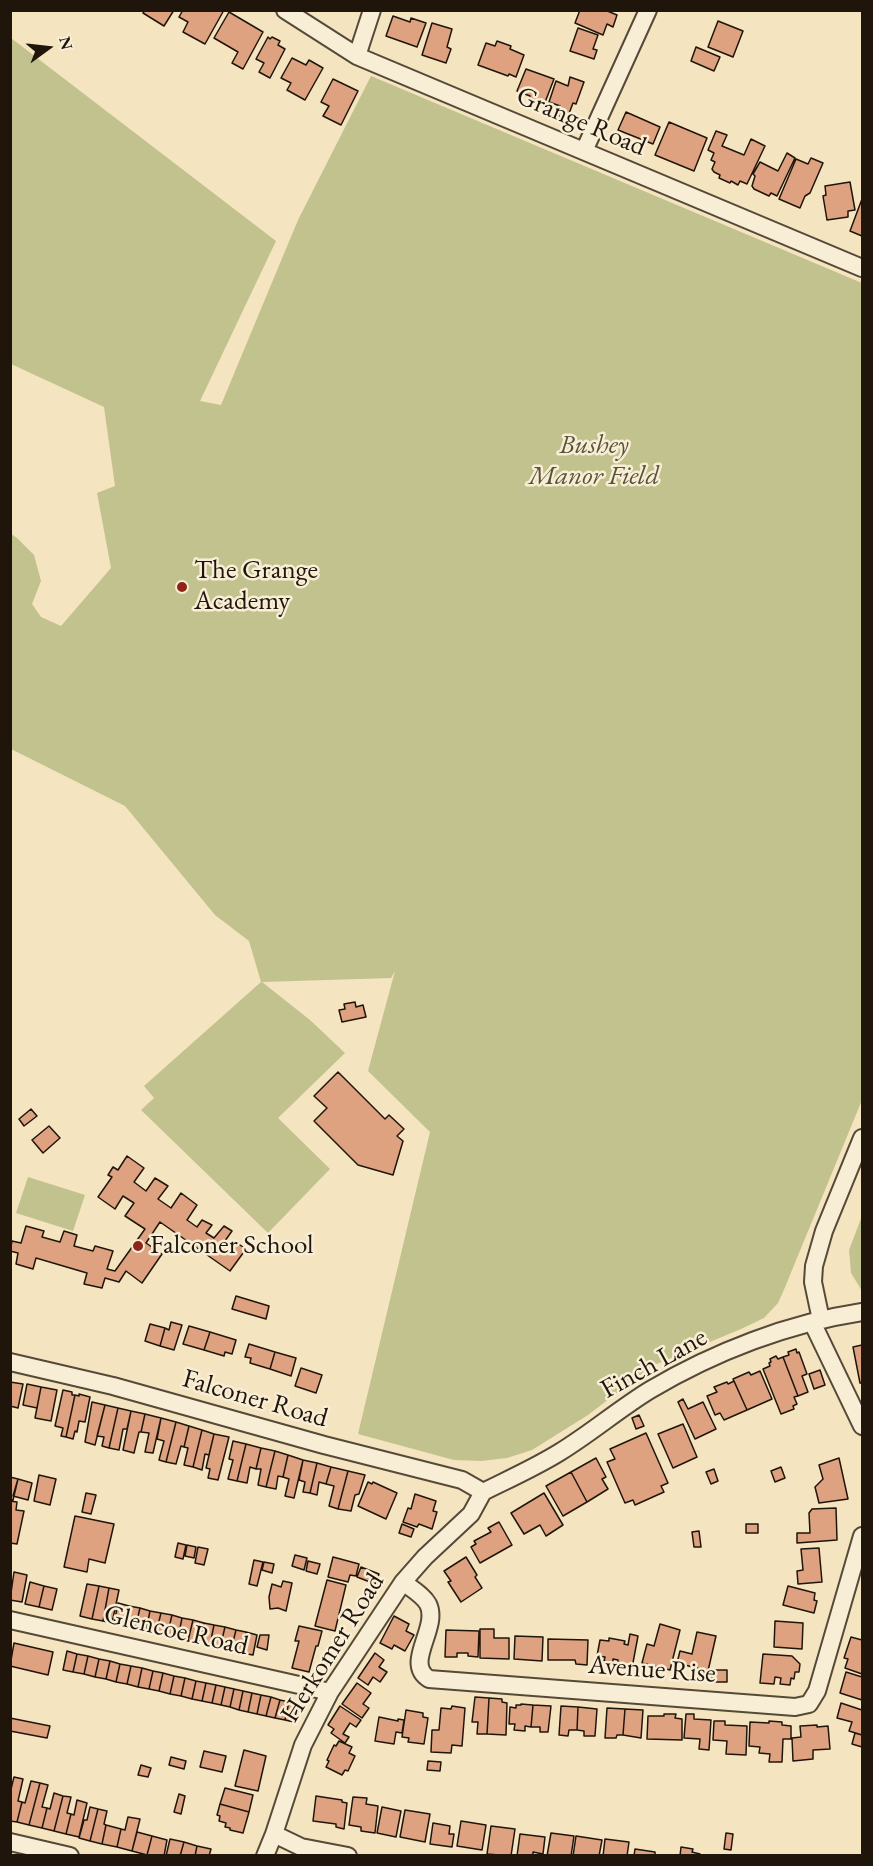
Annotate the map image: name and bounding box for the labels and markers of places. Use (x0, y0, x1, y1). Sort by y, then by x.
place label: The Grange Academy (194, 555, 318, 618)
marker: The Grange Academy (175, 580, 189, 594)
place label: Falconer School (150, 1230, 314, 1262)
marker: Falconer School (131, 1239, 145, 1253)

